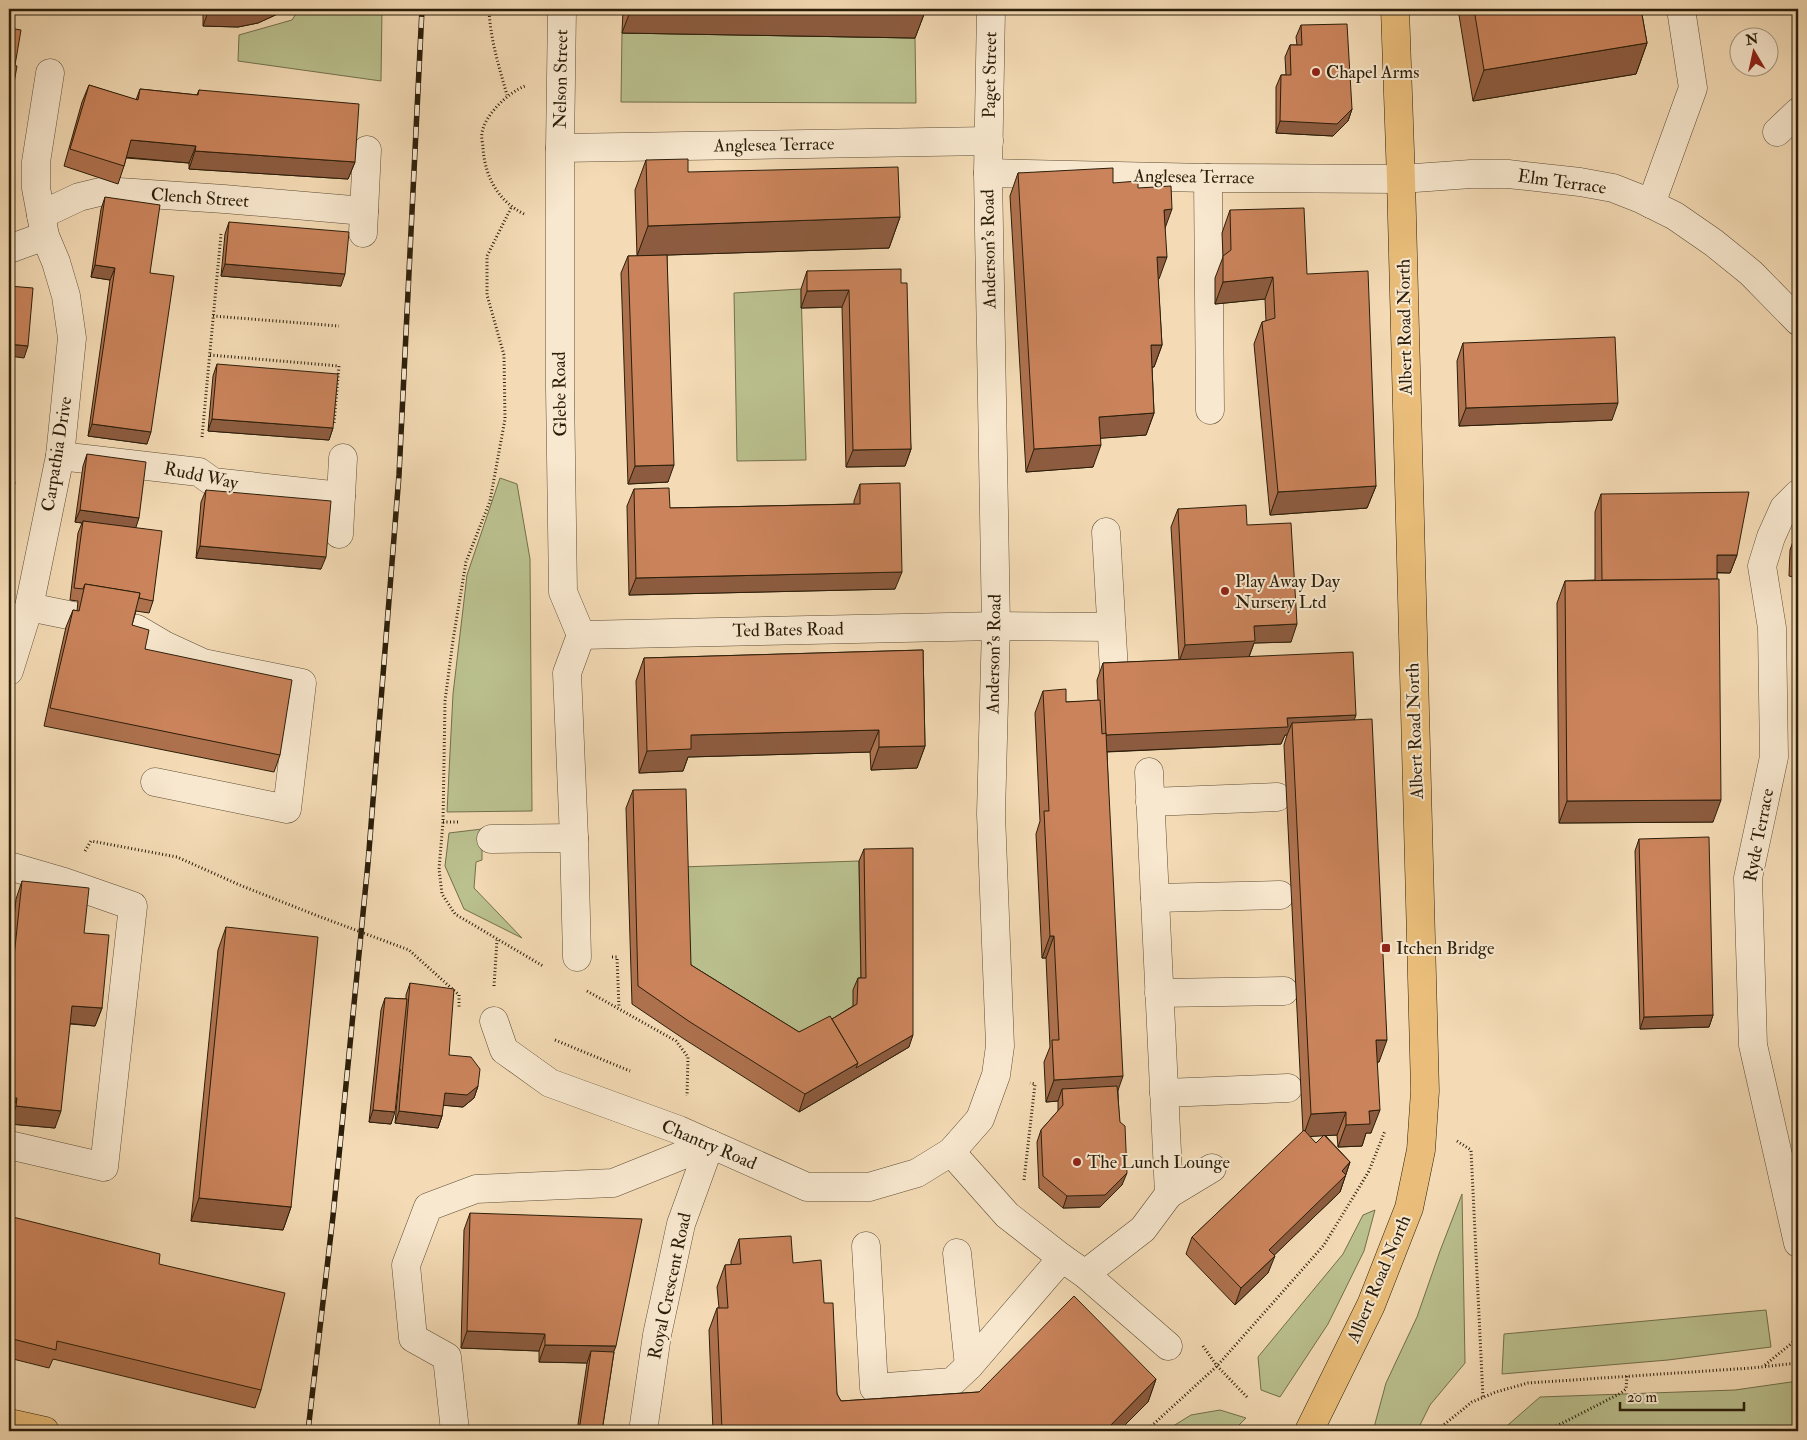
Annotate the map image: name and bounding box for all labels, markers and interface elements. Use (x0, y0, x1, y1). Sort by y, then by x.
north arrow (1730, 28, 1780, 78)
street label: Nelson Street (549, 29, 573, 129)
text: N (1744, 30, 1760, 49)
street label: Paget Street (978, 31, 1002, 119)
place label: Chapel Arms (1326, 61, 1419, 84)
marker: Chapel Arms (1310, 66, 1322, 78)
street label: Anglesea Terrace (712, 132, 835, 158)
street label: Anglesea Terrace (1132, 164, 1255, 190)
street label: Elm Terrace (1516, 164, 1608, 200)
street label: Clench Street (150, 183, 250, 213)
street label: Anderson's Road (976, 189, 1002, 310)
street label: Albert Road North (1392, 258, 1418, 396)
street label: Glebe Road (548, 351, 572, 437)
street label: Carpathia Drive (37, 394, 78, 513)
street label: Rudd Way (162, 457, 241, 495)
place label: Play Away Day Nursery Ltd (1235, 570, 1341, 614)
marker: Play Away Day Nursery Ltd (1219, 585, 1231, 597)
street label: Anderson's Road (981, 594, 1007, 715)
street label: Ted Bates Road (732, 618, 844, 642)
street label: Albert Road North (1401, 662, 1429, 801)
street label: Ryde Terrace (1739, 786, 1779, 884)
place label: Itchen Bridge (1396, 937, 1495, 960)
marker: Itchen Bridge (1380, 942, 1392, 954)
street label: Chantry Road (658, 1115, 760, 1175)
place label: The Lunch Lounge (1087, 1151, 1230, 1174)
marker: The Lunch Lounge (1071, 1156, 1083, 1168)
street label: Royal Crescent Road (643, 1210, 697, 1362)
street label: Albert Road North (1341, 1211, 1416, 1347)
scale bar (1620, 1380, 1743, 1412)
text: 20 m (1627, 1388, 1657, 1407)

